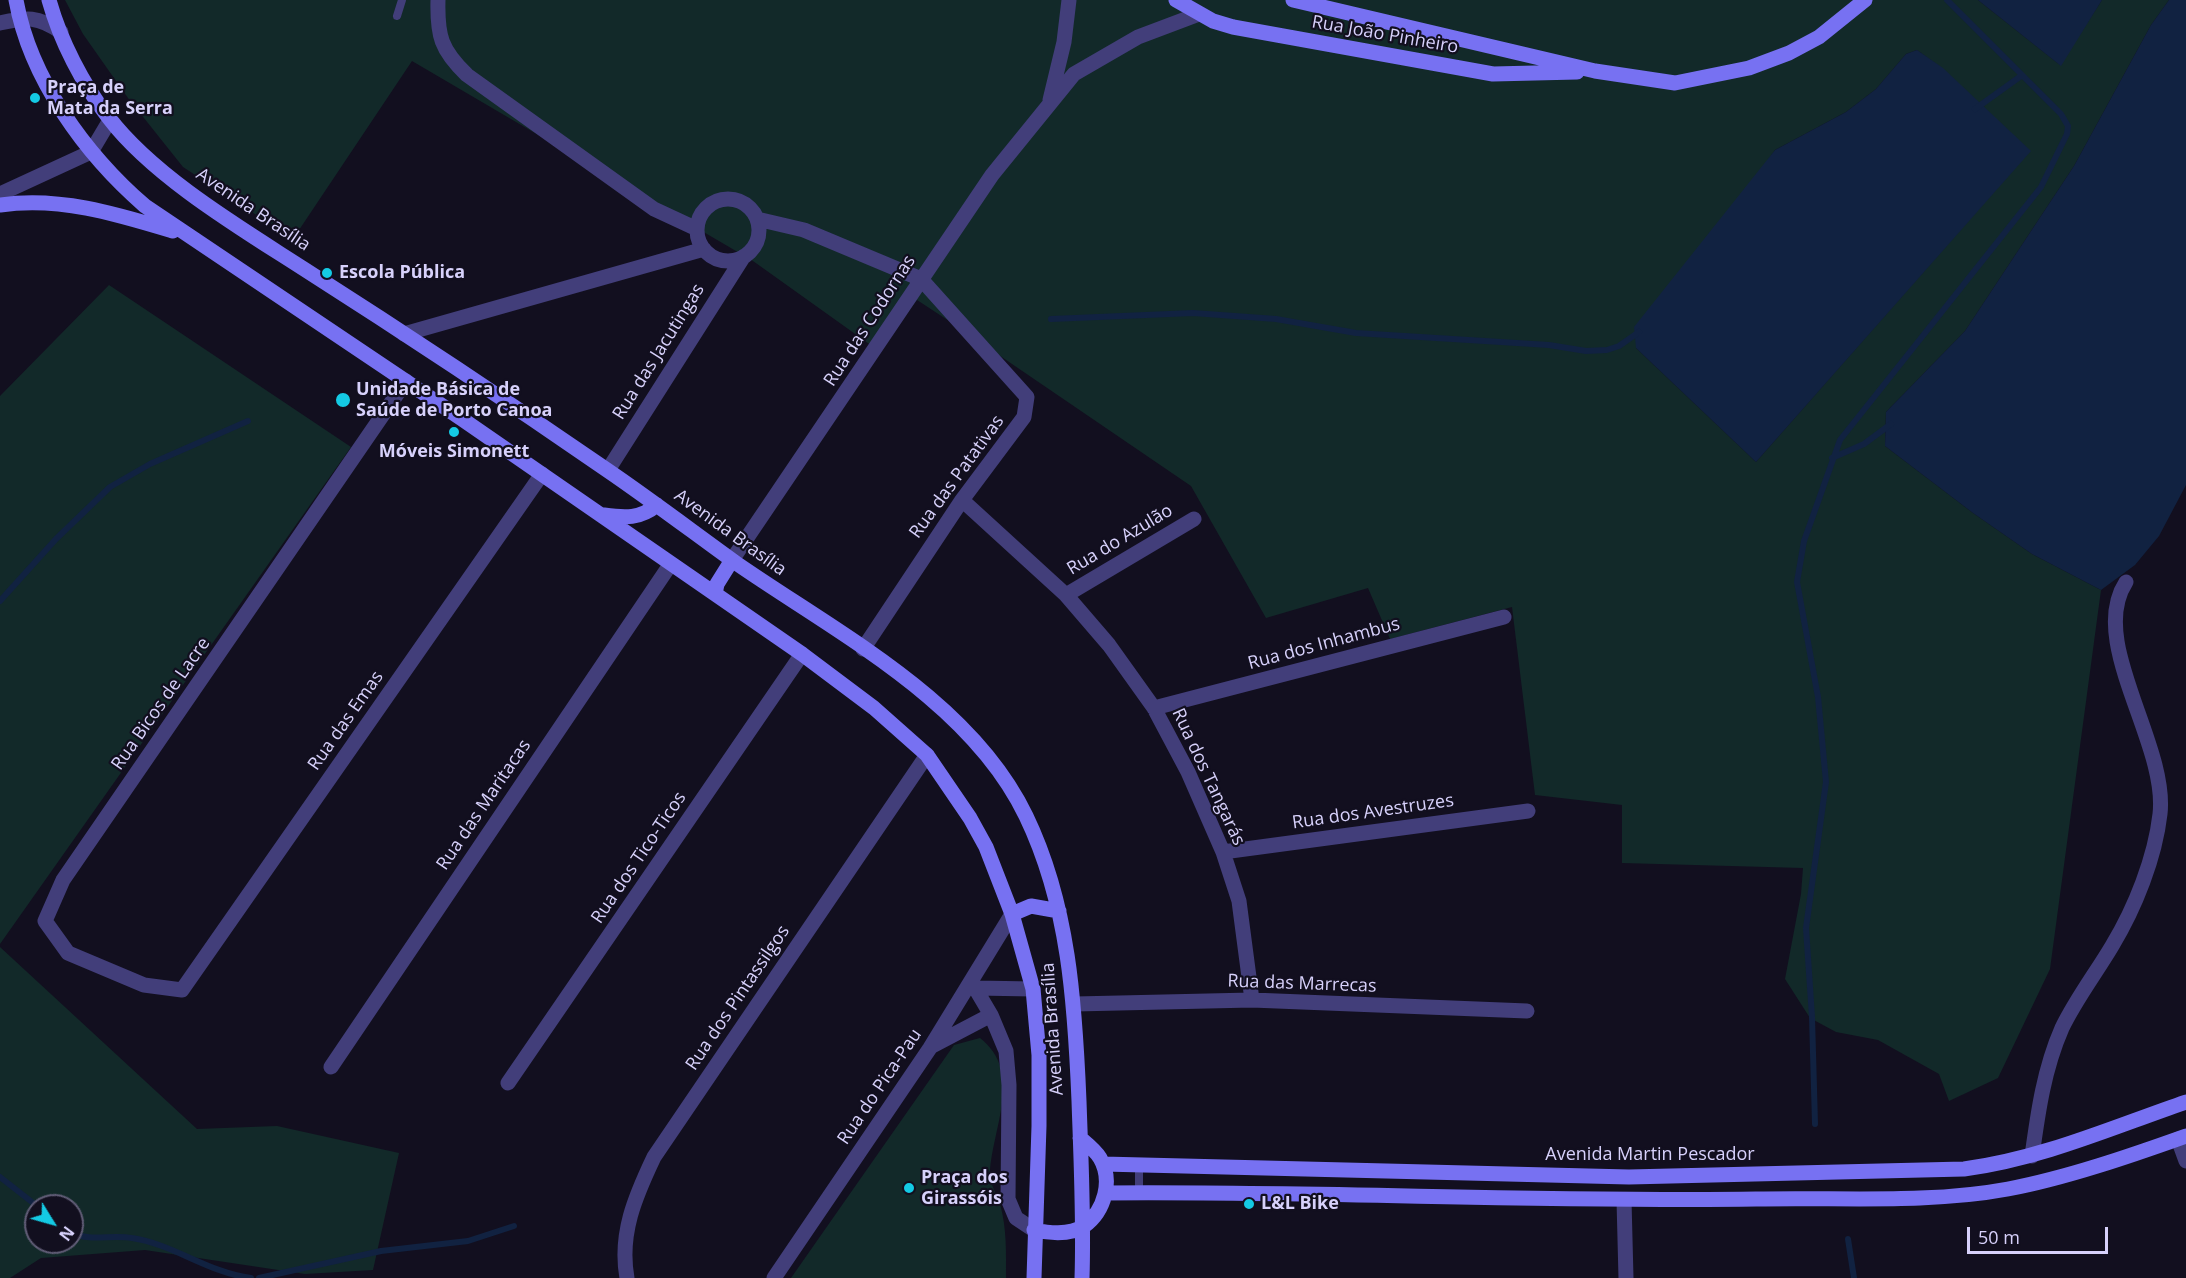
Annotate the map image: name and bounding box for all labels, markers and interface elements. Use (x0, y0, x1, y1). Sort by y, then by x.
street label: Rua João Pinheiro (1310, 11, 1460, 59)
place label: Praça de Mata da Serra (47, 77, 173, 119)
marker: Praça de Mata da Serra (28, 91, 42, 105)
street label: Avenida Brasília (192, 164, 314, 256)
street label: Rua das Codornas (820, 251, 920, 391)
place label: Escola Pública (339, 262, 465, 284)
marker: Escola Pública (320, 266, 334, 280)
street label: Rua das Jacutingas (609, 280, 709, 424)
place label: Unidade Básica de Saúde de Porto Canoa (356, 379, 552, 422)
marker: Unidade Básica de Saúde de Porto Canoa (334, 391, 352, 409)
street label: Rua das Patativas (905, 411, 1009, 543)
marker: Móveis Simonett (447, 425, 461, 439)
place label: Móveis Simonett (379, 441, 529, 463)
street label: Avenida Brasília (670, 485, 790, 581)
street label: Rua do Azulão (1063, 500, 1177, 580)
street label: Rua dos Inhambus (1246, 613, 1402, 675)
street label: Rua Bicos de Lacre (107, 634, 215, 774)
street label: Rua das Emas (304, 667, 388, 775)
street label: Rua dos Tangarás (1167, 705, 1249, 849)
street label: Rua das Maritacas (432, 736, 536, 874)
street label: Rua dos Tico-Ticos (587, 788, 691, 928)
street label: Rua dos Avestruzes (1291, 790, 1455, 834)
street label: Rua dos Pintassilgos (681, 921, 795, 1075)
street label: Avenida Brasília (1038, 962, 1068, 1096)
street label: Rua das Marrecas (1227, 971, 1377, 997)
street label: Rua do Pica-Pau (833, 1025, 927, 1149)
street label: Avenida Martin Pescador (1545, 1144, 1755, 1166)
place label: Praça dos Girassóis (921, 1167, 1008, 1210)
marker: Praça dos Girassóis (902, 1181, 916, 1195)
place label: L&L Bike (1261, 1193, 1339, 1215)
north arrow (24, 1194, 84, 1254)
marker: L&L Bike (1242, 1197, 1256, 1211)
scale bar (1970, 1215, 2111, 1253)
text: N (54, 1222, 79, 1245)
text: 50 m (1978, 1225, 2020, 1249)

